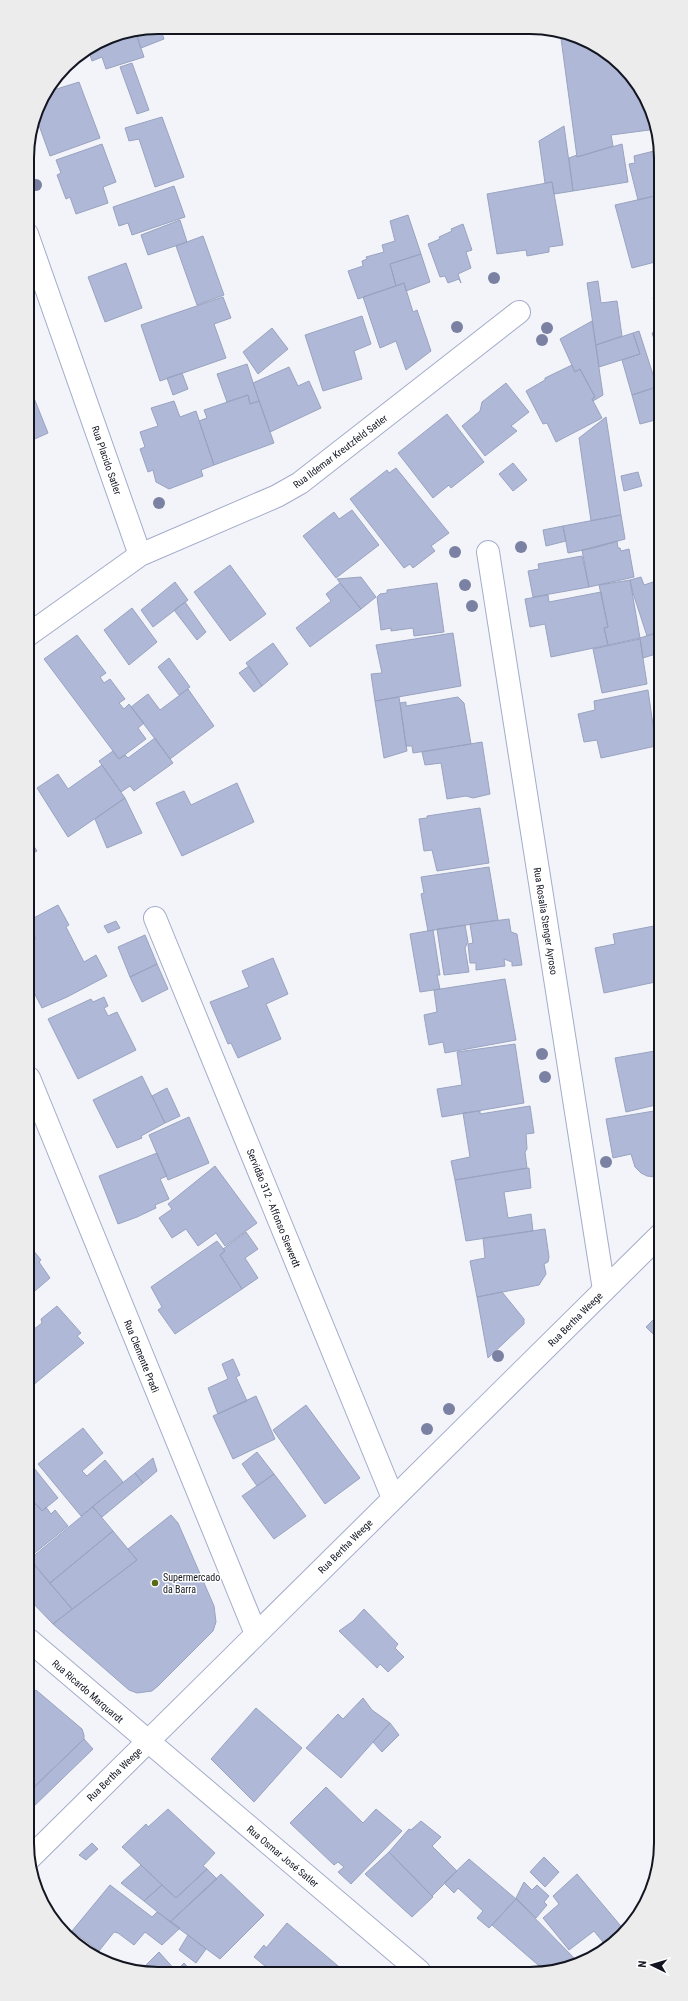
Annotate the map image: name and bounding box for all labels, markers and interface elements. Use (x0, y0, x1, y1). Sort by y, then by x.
street label: Rua Ildemar Kreutzfeld Satler (291, 412, 389, 490)
street label: Rua Placido Satler (90, 424, 123, 496)
street label: Rua Rosalia Stenger Ayroso (532, 867, 559, 975)
street label: Servidão 312 - Affonso Siewerdt (245, 1147, 302, 1269)
street label: Rua Bertha Weege (546, 1290, 605, 1349)
street label: Rua Clemente Pradi (122, 1318, 161, 1394)
street label: Rua Bertha Weege (316, 1517, 375, 1576)
place label: Supermercado da Barra (163, 1572, 220, 1595)
marker: Supermercado da Barra (150, 1578, 160, 1588)
street label: Rua Ricardo Marquardt (50, 1658, 125, 1725)
street label: Rua Bertha Weege (85, 1745, 144, 1803)
street label: Rua Osmar José Satler (245, 1823, 321, 1889)
north arrow (632, 1945, 672, 1985)
text: N (636, 1960, 649, 1968)

